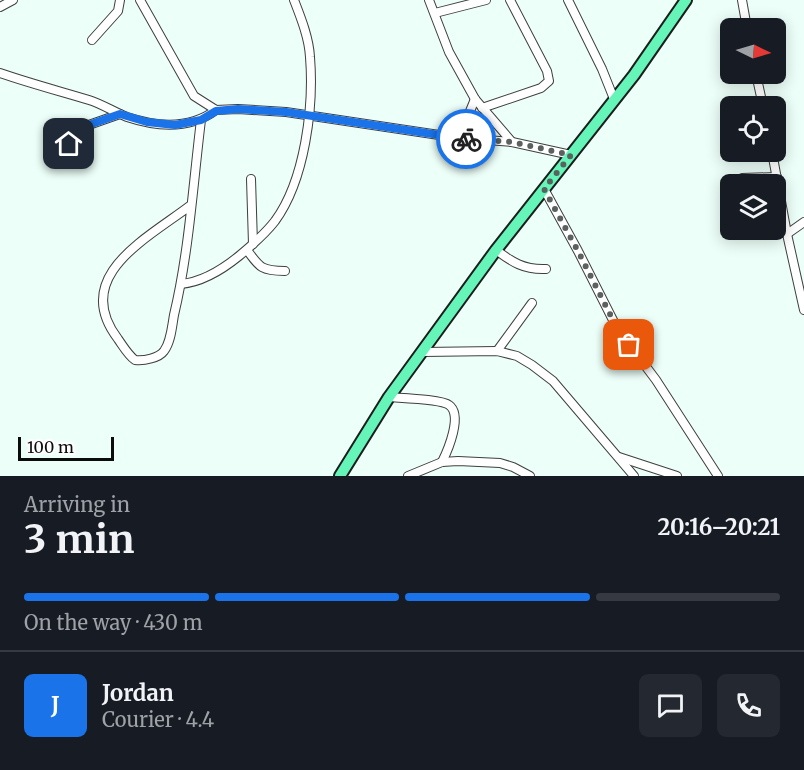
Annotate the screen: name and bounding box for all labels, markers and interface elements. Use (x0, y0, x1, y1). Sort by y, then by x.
north arrow (720, 18, 786, 84)
map controls (720, 18, 786, 240)
button: locate (720, 96, 786, 162)
courier (436, 109, 496, 169)
pin (43, 118, 94, 169)
icon: bike (450, 123, 483, 156)
icon: home (52, 127, 85, 160)
button: layers (720, 174, 786, 240)
pin (603, 319, 654, 370)
icon: bag (612, 328, 645, 361)
scale bar (18, 434, 114, 462)
text: 100 m (27, 437, 74, 457)
text: Arriving in (24, 492, 130, 517)
text: 20:16–20:21 (657, 513, 780, 541)
text: 3 min (24, 515, 134, 564)
text: On the way · 430 m (24, 610, 203, 635)
button: chat (639, 674, 702, 737)
button: phone (717, 674, 780, 737)
text: Jordan (102, 679, 174, 707)
text: J (51, 691, 60, 719)
text: Courier · 4.4 (102, 707, 214, 732)

